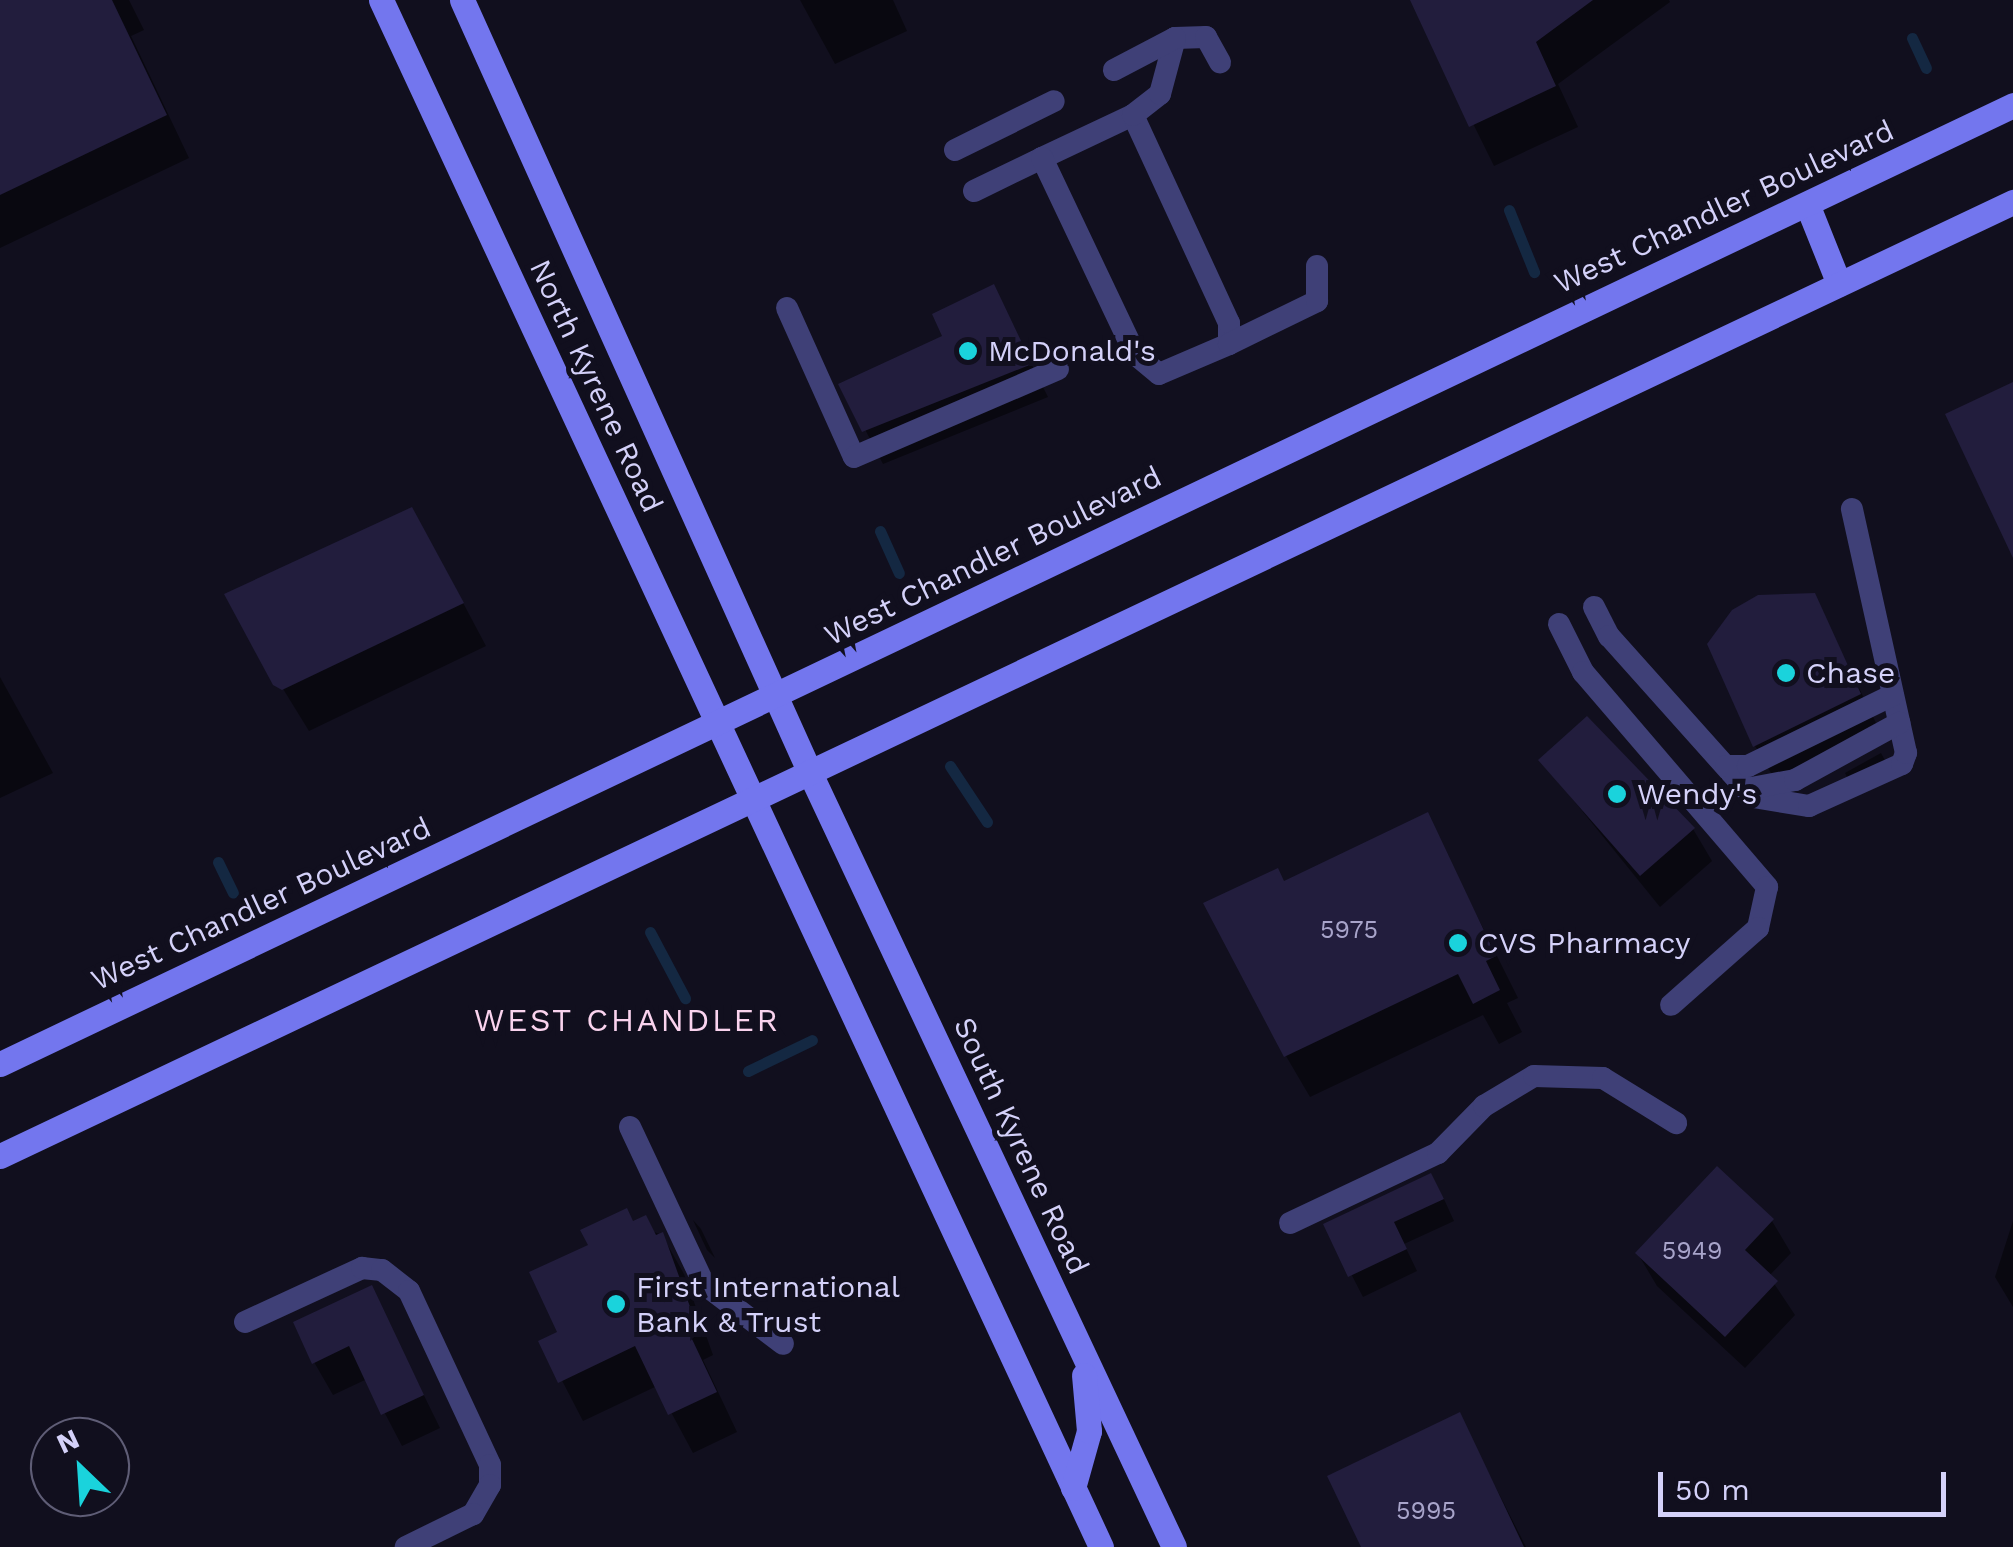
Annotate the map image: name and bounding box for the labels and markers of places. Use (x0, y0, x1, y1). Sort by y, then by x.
place label: McDonald's (988, 333, 1156, 369)
marker: McDonald's (957, 340, 979, 362)
place label: Chase (1806, 655, 1895, 691)
marker: Chase (1775, 662, 1797, 684)
place label: Wendy's (1637, 776, 1757, 812)
marker: Wendy's (1606, 783, 1628, 805)
place label: CVS Pharmacy (1478, 925, 1690, 961)
marker: CVS Pharmacy (1447, 932, 1469, 954)
place label: First International Bank & Trust (636, 1269, 900, 1340)
marker: First International Bank & Trust (605, 1293, 627, 1315)

